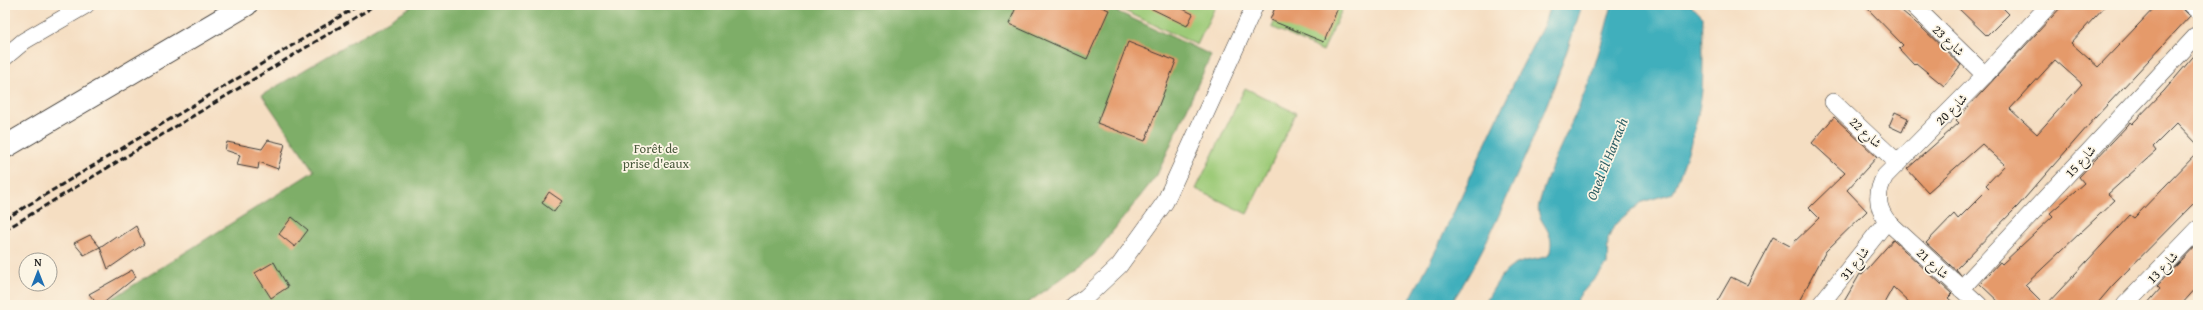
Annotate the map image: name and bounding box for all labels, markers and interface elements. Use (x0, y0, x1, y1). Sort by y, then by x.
street label: شارع 23 (1927, 20, 1969, 62)
street label: شارع 20 (1931, 89, 1973, 131)
street label: شارع 22 (1844, 112, 1886, 154)
water label: Oued El Harrach (1581, 115, 1633, 203)
park label: Forêt de prise d'eaux (623, 139, 690, 173)
street label: شارع 15 (2060, 141, 2102, 183)
street label: شارع 31 (1835, 243, 1875, 285)
street label: شارع 21 (1911, 243, 1953, 285)
street label: شارع 13 (2142, 247, 2184, 289)
north arrow (18, 252, 58, 292)
text: N (34, 254, 42, 270)

